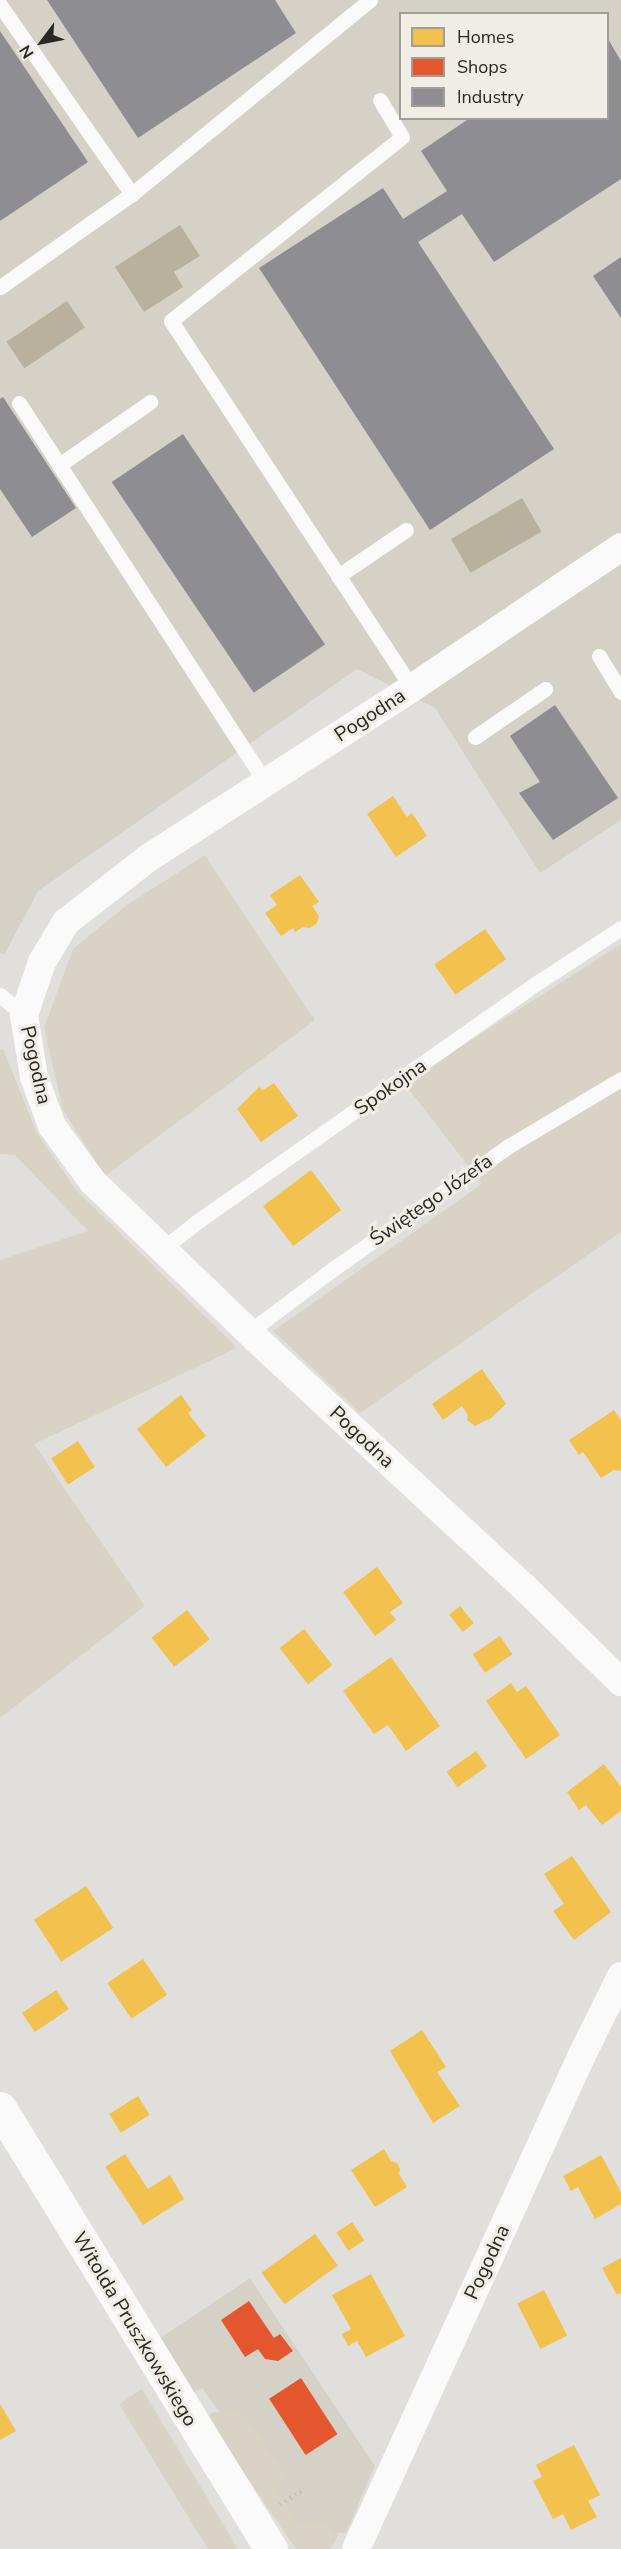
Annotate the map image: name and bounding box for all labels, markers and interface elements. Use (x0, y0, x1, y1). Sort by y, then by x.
north arrow (12, 12, 72, 72)
legend (399, 12, 609, 120)
text: Homes (457, 25, 514, 49)
text: N (14, 41, 39, 62)
text: Shops (457, 55, 507, 79)
text: Industry (457, 85, 524, 109)
street label: Pogodna (330, 683, 410, 747)
street label: Pogodna (15, 1023, 57, 1107)
street label: Spokojna (349, 1053, 431, 1121)
street label: Świętego Józefa (365, 1149, 497, 1251)
street label: Pogodna (325, 1401, 399, 1473)
street label: Pogodna (459, 2221, 515, 2303)
street label: Witolda Pruszkowskiego (67, 2227, 203, 2431)

